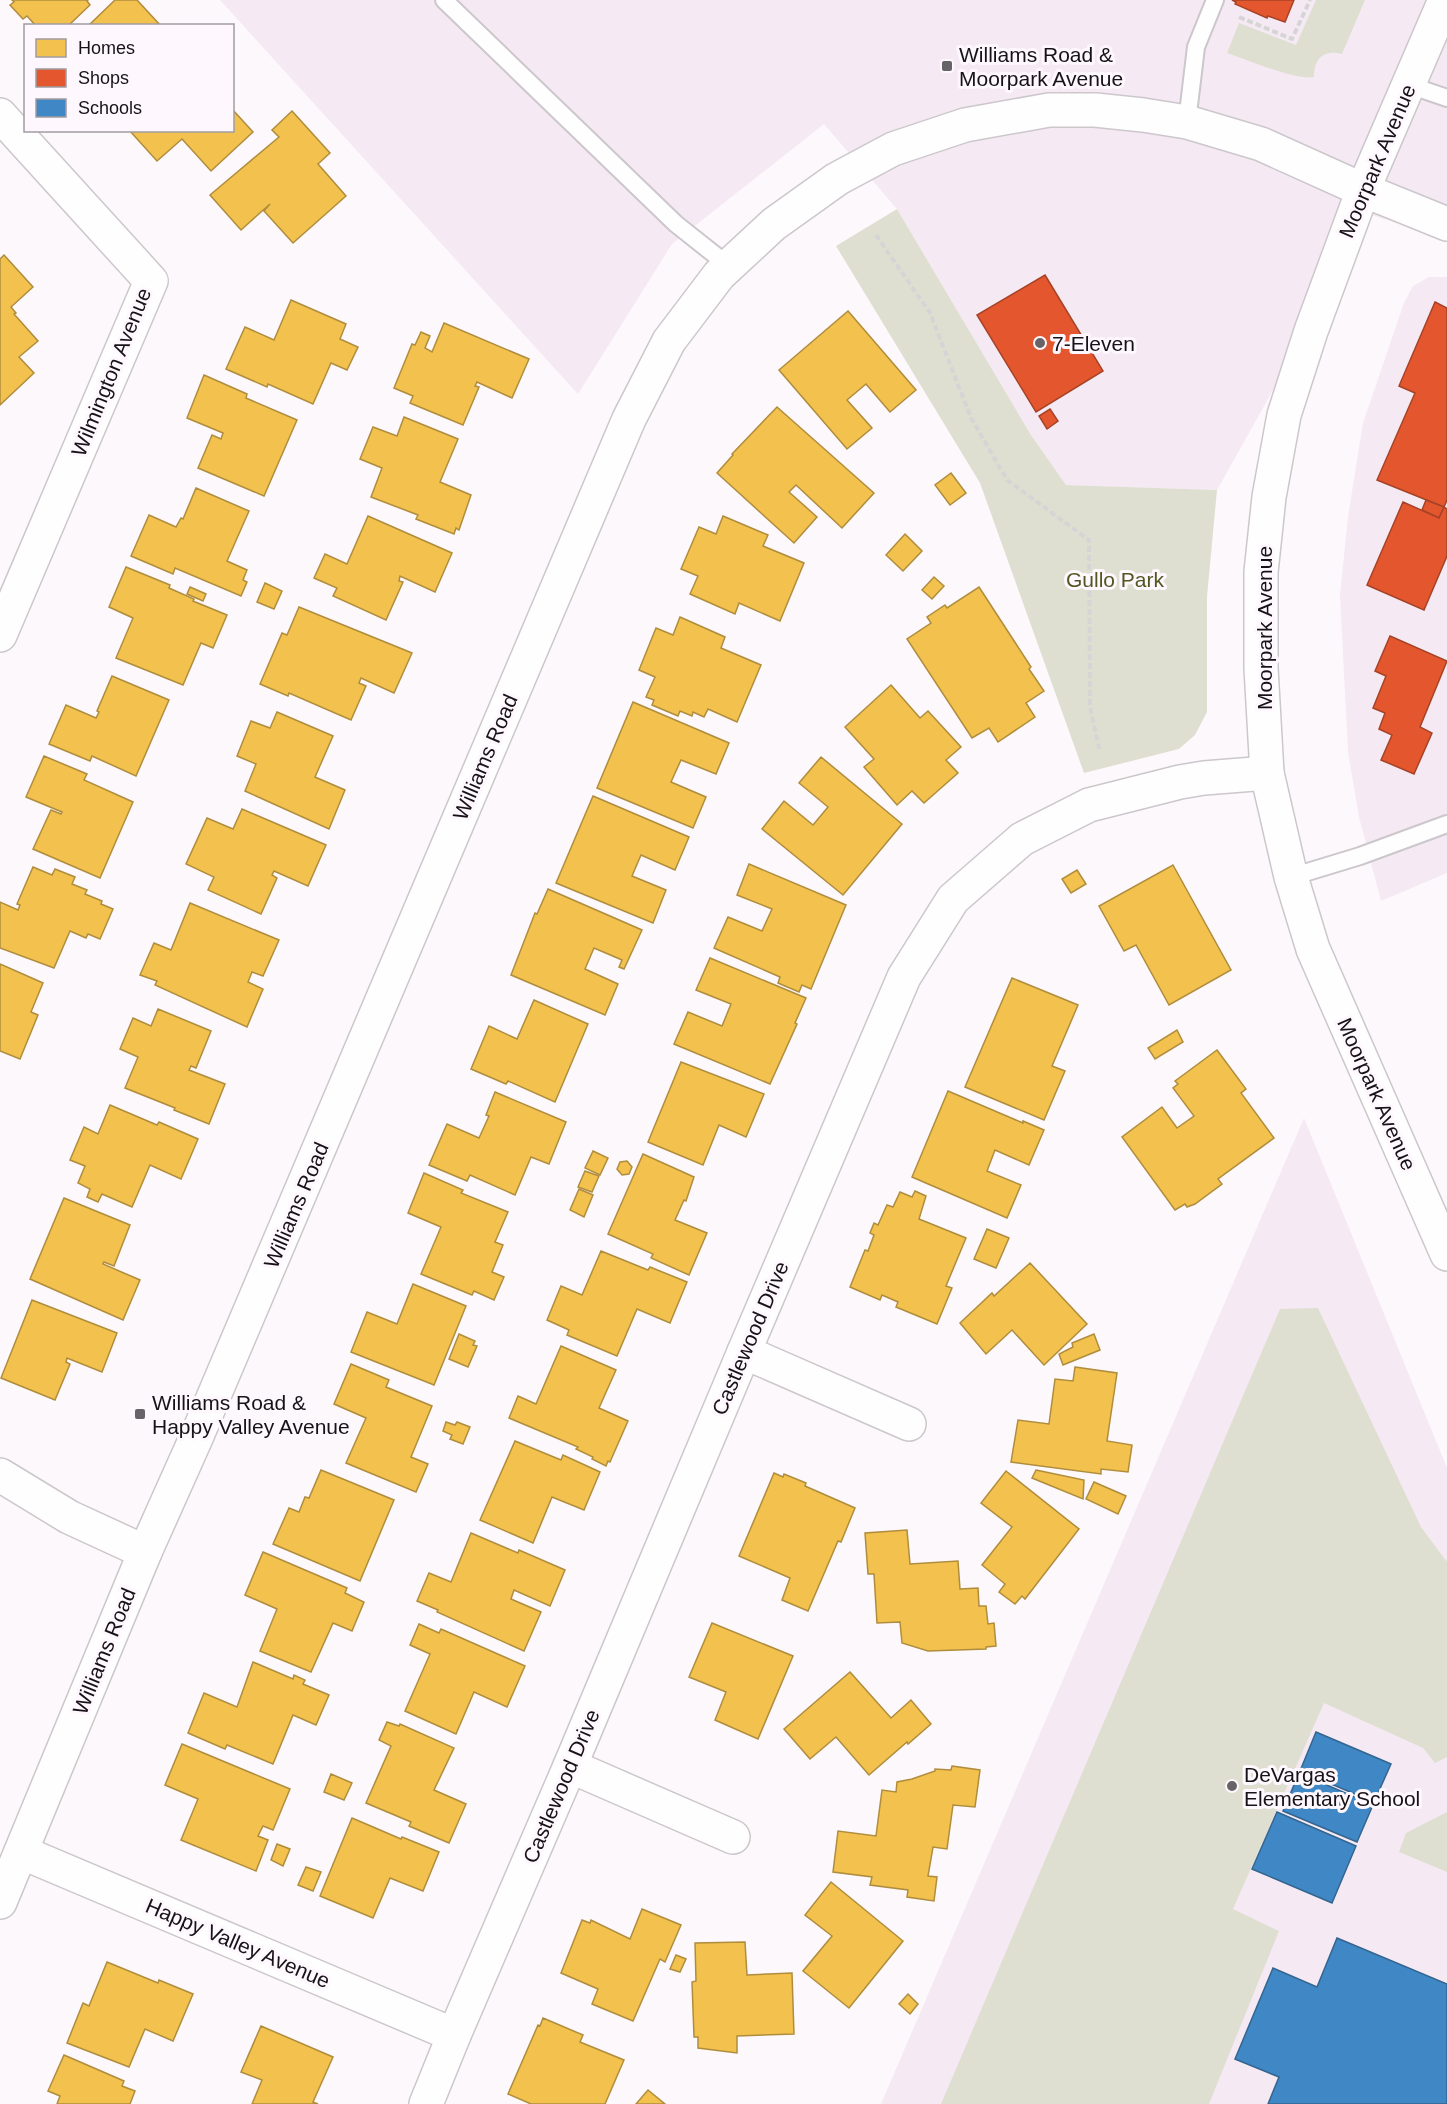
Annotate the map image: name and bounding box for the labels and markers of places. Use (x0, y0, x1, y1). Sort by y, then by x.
place label: Williams Road & Moorpark Avenue (959, 43, 1123, 90)
marker: Williams Road & Moorpark Avenue (940, 59, 954, 73)
place label: 7-Eleven (1052, 332, 1135, 355)
marker: 7-Eleven (1033, 336, 1047, 350)
place label: Williams Road & Happy Valley Avenue (152, 1391, 350, 1438)
marker: Williams Road & Happy Valley Avenue (133, 1407, 147, 1421)
place label: DeVargas Elementary School (1244, 1763, 1420, 1810)
marker: DeVargas Elementary School (1225, 1779, 1239, 1793)

